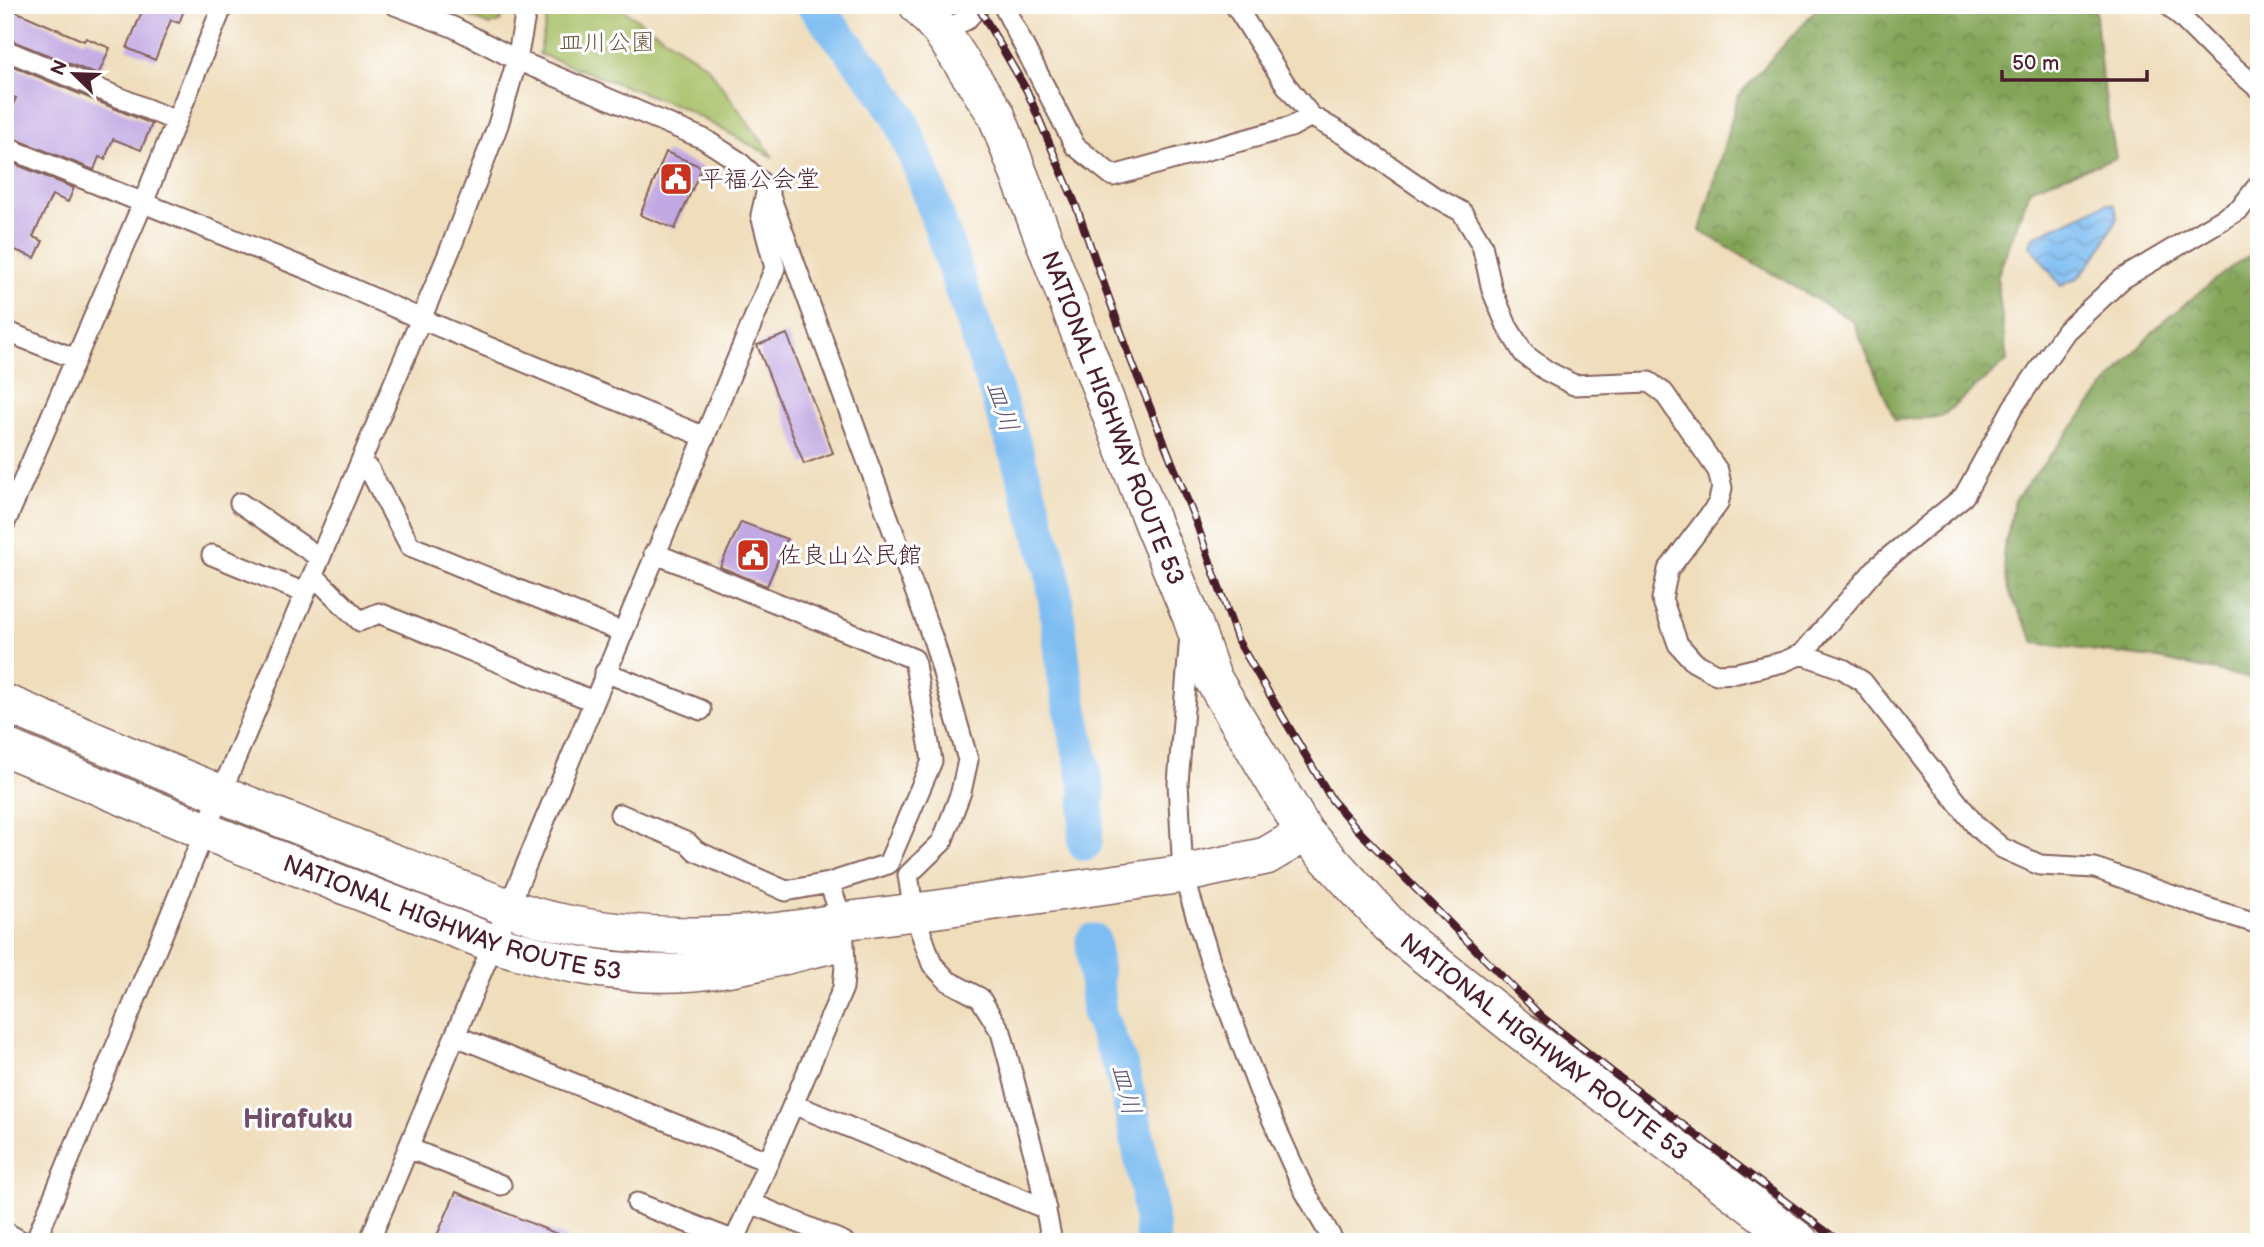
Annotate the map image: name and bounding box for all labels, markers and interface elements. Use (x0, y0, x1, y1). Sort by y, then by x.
park label: 皿川公園 (559, 28, 655, 57)
north arrow (38, 38, 108, 108)
scale bar (2002, 38, 2147, 82)
text: 50 m (2012, 51, 2059, 76)
text: N (46, 57, 73, 79)
public building icon: 平福公会堂 (657, 160, 695, 198)
place label: 平福公会堂 (700, 165, 820, 194)
street label: NATIONAL HIGHWAY ROUTE 53 (1035, 247, 1191, 589)
water label: 皿川 (978, 377, 1024, 437)
public building icon: 佐良山公民館 (734, 536, 772, 574)
place label: 佐良山公民館 (778, 541, 922, 570)
street label: NATIONAL HIGHWAY ROUTE 53 (279, 849, 623, 986)
street label: NATIONAL HIGHWAY ROUTE 53 (1395, 927, 1694, 1167)
water label: 皿川 (1103, 1061, 1147, 1119)
district label: Hirafuku (243, 1103, 353, 1136)

